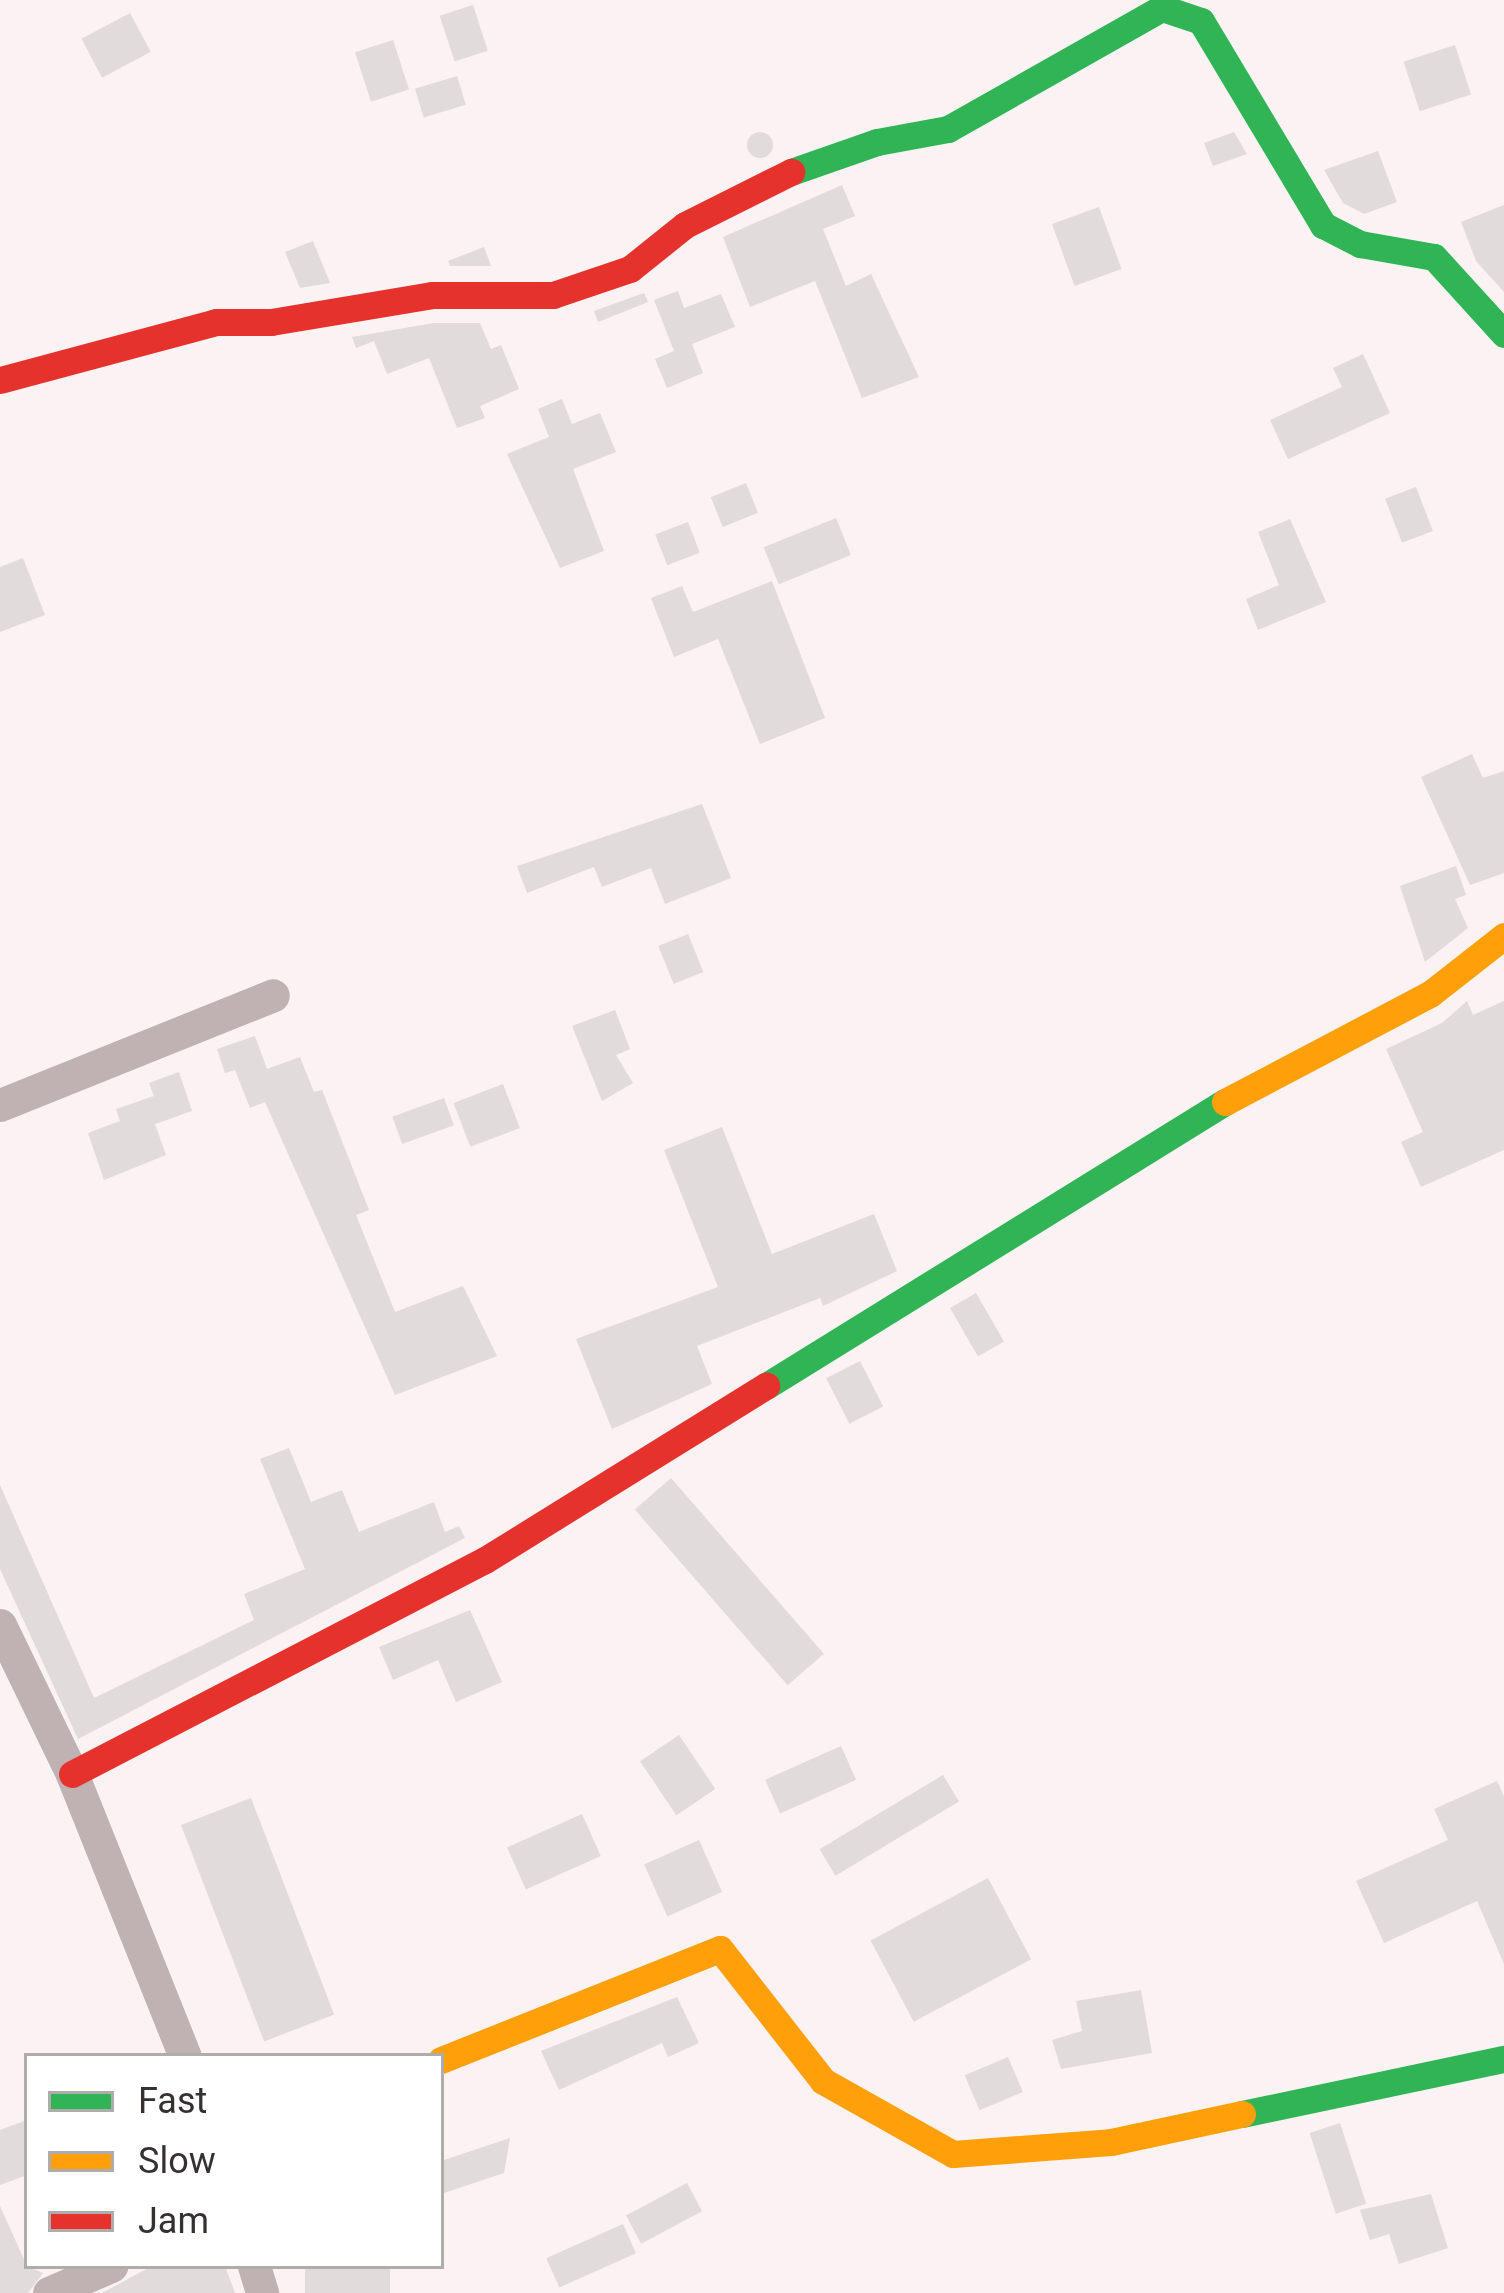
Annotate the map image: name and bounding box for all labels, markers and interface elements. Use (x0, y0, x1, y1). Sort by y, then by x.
legend (24, 2053, 444, 2269)
text: Fast (138, 2080, 207, 2122)
text: Slow (138, 2140, 216, 2182)
text: Jam (138, 2200, 209, 2242)

